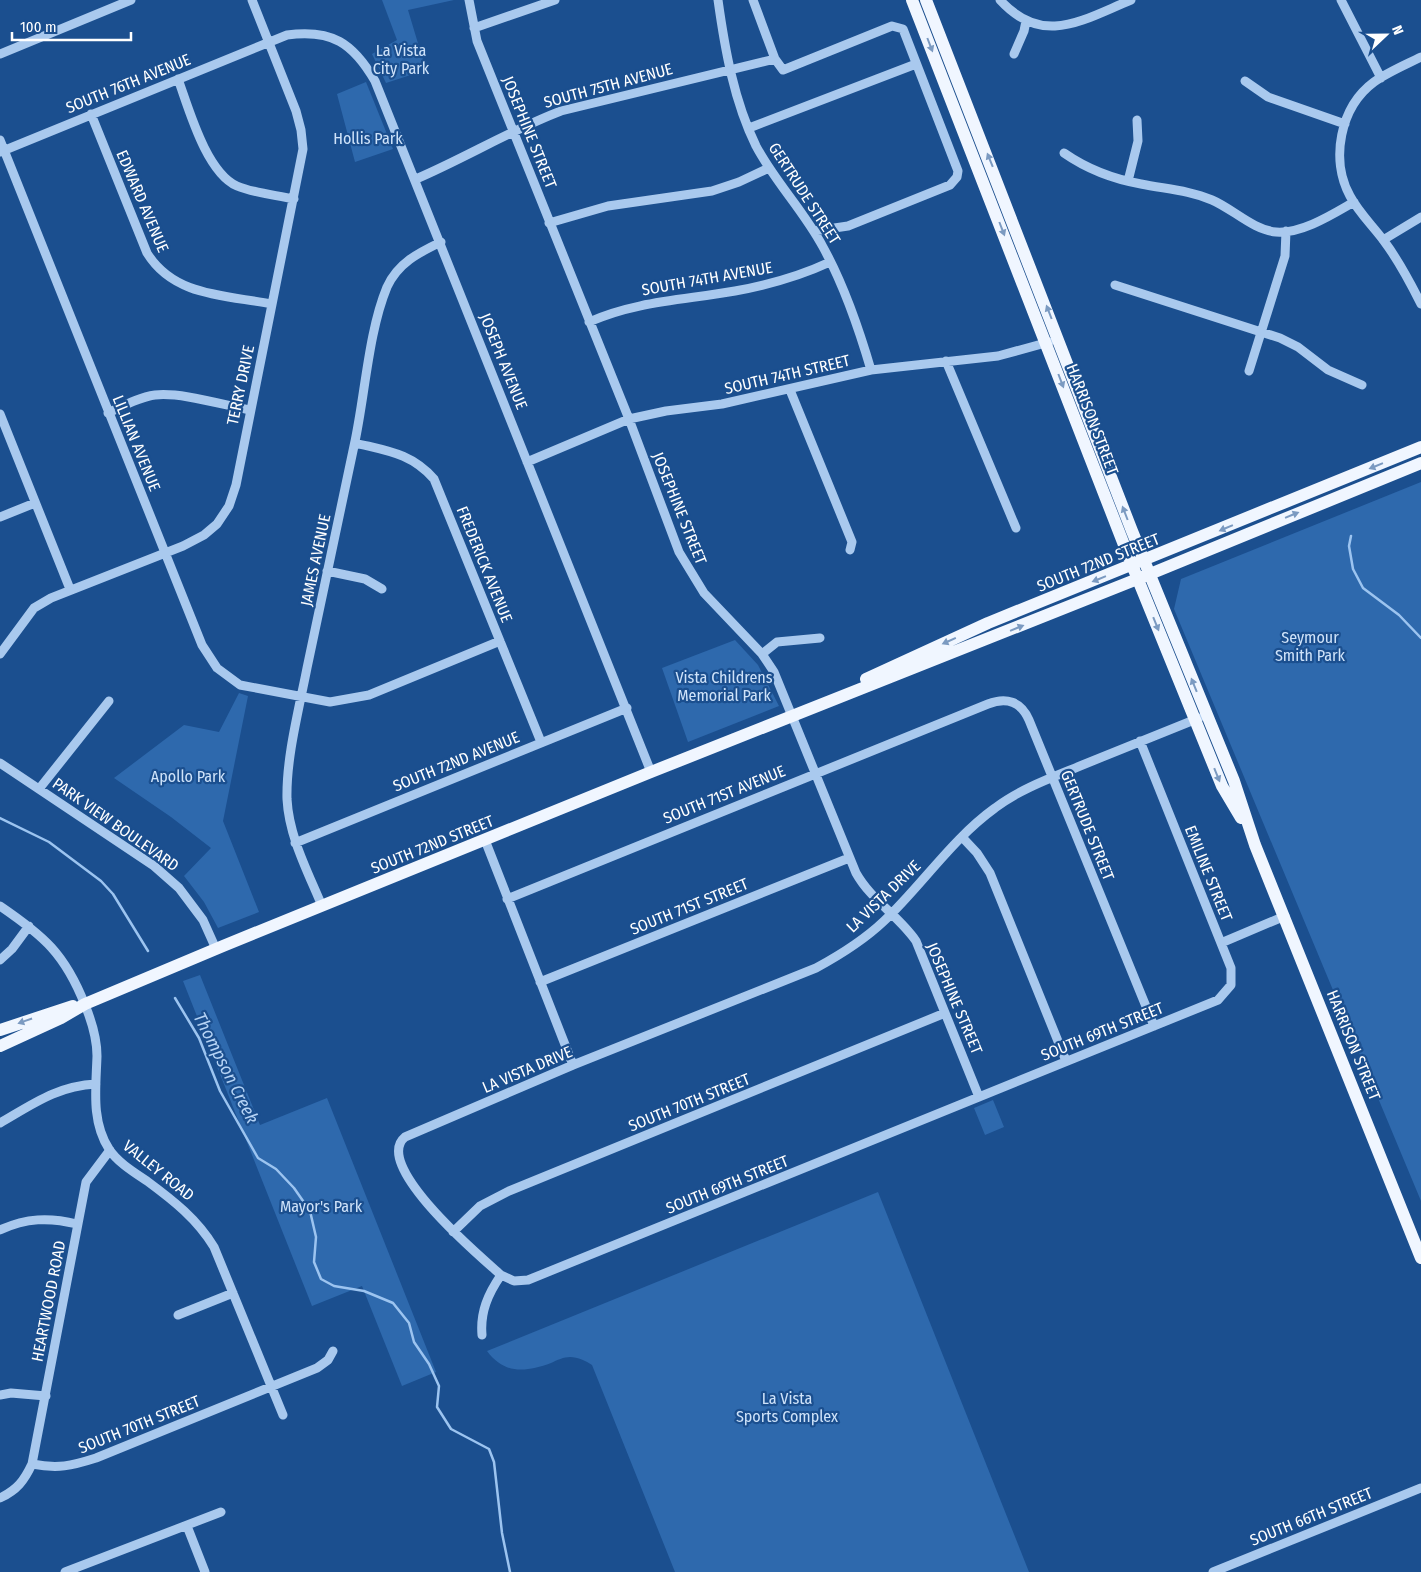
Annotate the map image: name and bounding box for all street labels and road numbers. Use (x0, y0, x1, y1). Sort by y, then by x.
street label: SOUTH 76TH AVENUE (63, 50, 193, 117)
street label: SOUTH 75TH AVENUE (542, 59, 675, 112)
street label: JOSEPHINE STREET (498, 73, 561, 192)
street label: GERTRUDE STREET (765, 139, 845, 248)
street label: EDWARD AVENUE (112, 147, 173, 255)
street label: SOUTH 74TH AVENUE (640, 258, 774, 299)
street label: JOSEPH AVENUE (476, 310, 531, 412)
street label: TERRY DRIVE (223, 343, 258, 427)
street label: SOUTH 74TH STREET (723, 351, 852, 398)
street label: HARRISON STREET (1063, 361, 1123, 478)
street label: LILLIAN AVENUE (109, 392, 164, 494)
street label: JOSEPHINE STREET (648, 449, 711, 568)
street label: FREDERICK AVENUE (453, 503, 517, 625)
street label: JAMES AVENUE (296, 512, 335, 608)
street label: SOUTH 72ND STREET (1034, 529, 1163, 596)
street label: SOUTH 72ND AVENUE (390, 727, 522, 796)
street label: SOUTH 71ST AVENUE (660, 761, 788, 828)
street label: GERTRUDE STREET (1057, 767, 1119, 884)
street label: PARK VIEW BOULEVARD (49, 774, 182, 875)
street label: SOUTH 72ND STREET (368, 811, 497, 878)
street label: EMILINE STREET (1181, 823, 1237, 924)
street label: LA VISTA DRIVE (842, 856, 924, 936)
street label: SOUTH 71ST STREET (627, 874, 752, 939)
street label: JOSEPHINE STREET (923, 940, 987, 1057)
street label: HARRISON STREET (1323, 987, 1385, 1104)
street label: SOUTH 69TH STREET (1038, 998, 1167, 1065)
street label: LA VISTA DRIVE (479, 1042, 575, 1097)
street label: SOUTH 70TH STREET (626, 1069, 753, 1136)
street label: VALLEY ROAD (119, 1136, 198, 1205)
street label: SOUTH 69TH STREET (663, 1151, 792, 1218)
street label: HEARTWOOD ROAD (27, 1239, 70, 1363)
street label: SOUTH 70TH STREET (76, 1391, 203, 1458)
street label: SOUTH 66TH STREET (1247, 1483, 1376, 1550)

